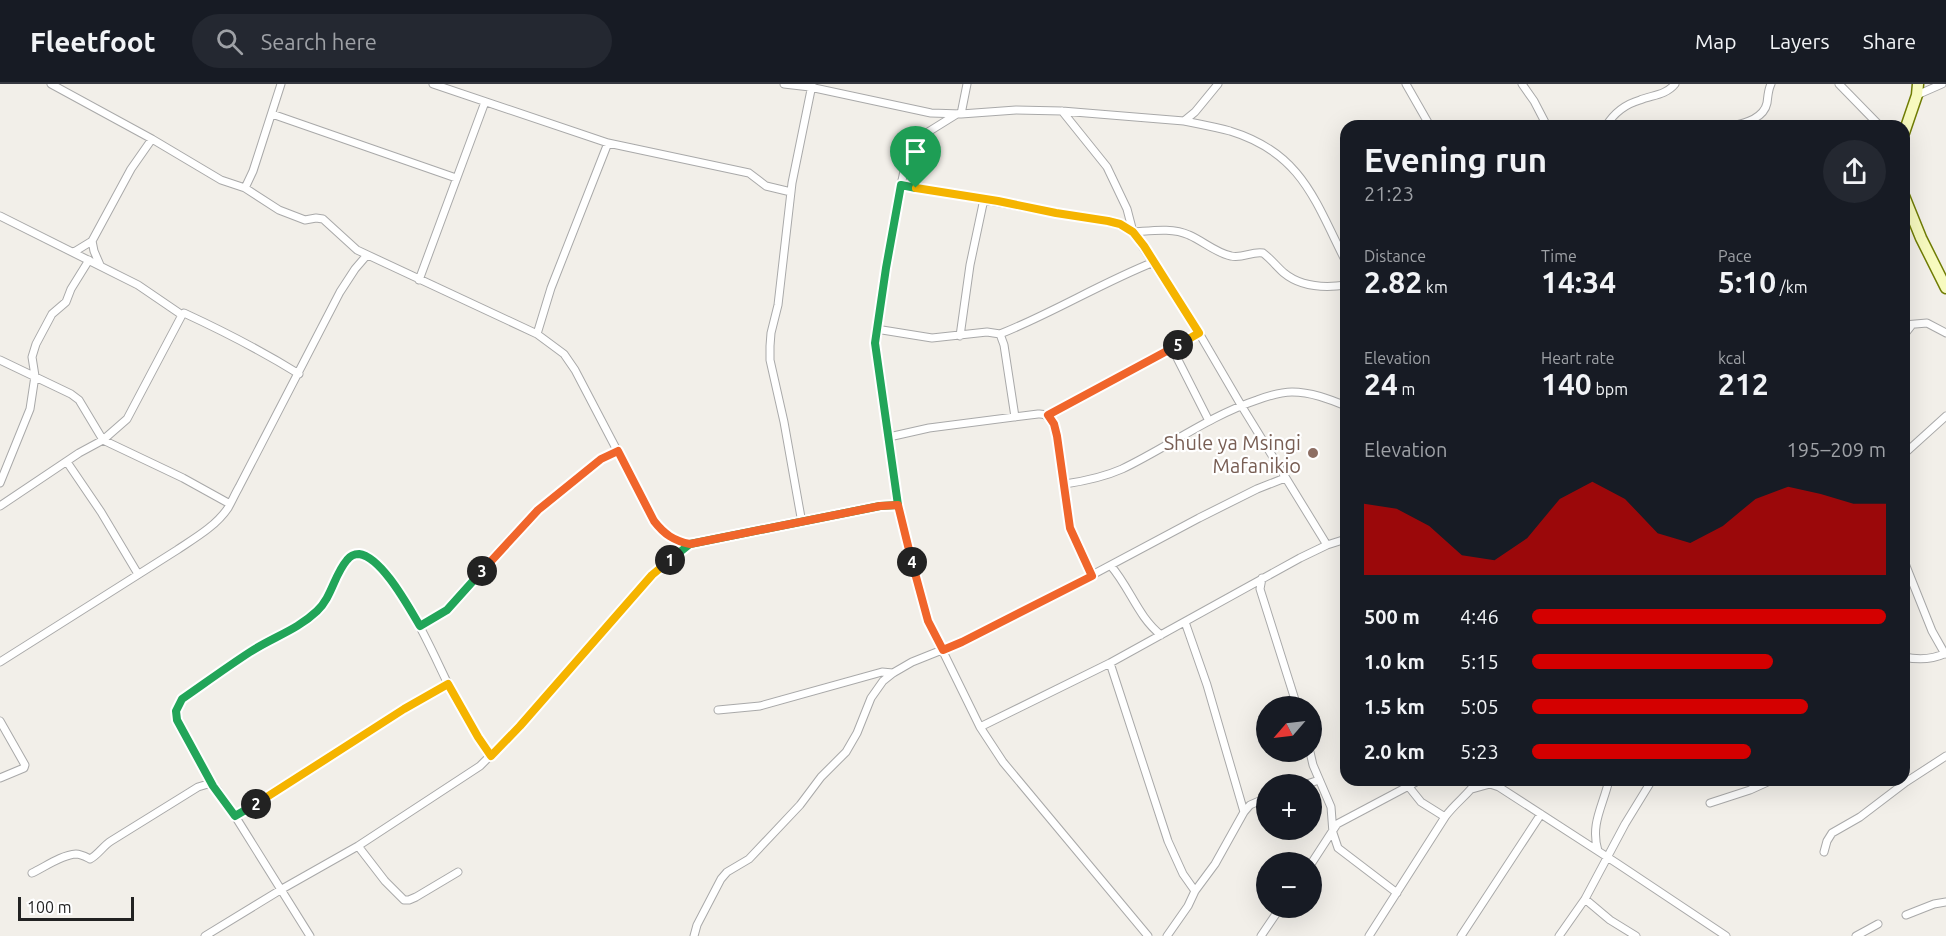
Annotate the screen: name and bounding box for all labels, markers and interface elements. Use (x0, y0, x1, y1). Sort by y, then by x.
search box (192, 14, 612, 68)
icon: search (213, 25, 246, 58)
text: Fleetfoot (30, 26, 156, 57)
text: Search here (261, 29, 377, 54)
text: Map (1695, 29, 1736, 53)
text: Layers (1769, 29, 1830, 53)
text: Share (1863, 29, 1916, 53)
pin (890, 126, 941, 188)
icon: arrive (899, 135, 932, 168)
button: share (1823, 140, 1886, 203)
text: Evening run (1364, 141, 1547, 178)
text: 21:23 (1364, 182, 1414, 205)
text: Distance (1364, 247, 1426, 265)
text: Time (1541, 247, 1577, 265)
text: Pace (1718, 247, 1752, 265)
text: 2.82 (1364, 265, 1422, 299)
text: 14:34 (1541, 265, 1616, 299)
text: 5:10 (1718, 265, 1776, 299)
text: km (1422, 278, 1448, 296)
text: /km (1776, 278, 1808, 296)
pin: 5 (1163, 330, 1193, 360)
text: 5 (1173, 336, 1183, 354)
text: Elevation (1364, 349, 1431, 367)
text: Heart rate (1541, 349, 1615, 367)
text: kcal (1718, 349, 1746, 367)
text: 24 (1364, 367, 1398, 401)
text: 140 (1541, 367, 1592, 401)
text: 212 (1718, 367, 1769, 401)
text: m (1398, 380, 1415, 398)
text: bpm (1592, 380, 1628, 398)
place label: Shule ya Msingi Mafanikio (1164, 431, 1301, 477)
text: Elevation (1364, 438, 1447, 461)
text: 195–209 m (1787, 438, 1886, 461)
marker: Shule ya Msingi Mafanikio (1306, 446, 1320, 460)
pin: 1 (655, 545, 685, 575)
pin: 4 (897, 547, 927, 577)
text: 1 (665, 551, 675, 569)
text: 4 (907, 553, 917, 571)
pin: 3 (467, 556, 497, 586)
text: 3 (477, 562, 487, 580)
text: 500 m (1364, 605, 1420, 628)
text: 4:46 (1460, 605, 1499, 628)
text: 1.0 km (1364, 650, 1425, 673)
text: 5:15 (1460, 650, 1499, 673)
text: 1.5 km (1364, 695, 1425, 718)
text: 5:05 (1460, 695, 1499, 718)
north arrow (1256, 696, 1322, 762)
map controls (1256, 696, 1322, 918)
text: 2.0 km (1364, 740, 1425, 763)
text: 5:23 (1460, 740, 1499, 763)
button: + (1256, 774, 1322, 840)
pin: 2 (241, 789, 271, 819)
text: 2 (251, 795, 261, 813)
button: − (1256, 852, 1322, 918)
scale bar (18, 894, 134, 922)
text: 100 m (27, 898, 72, 916)

